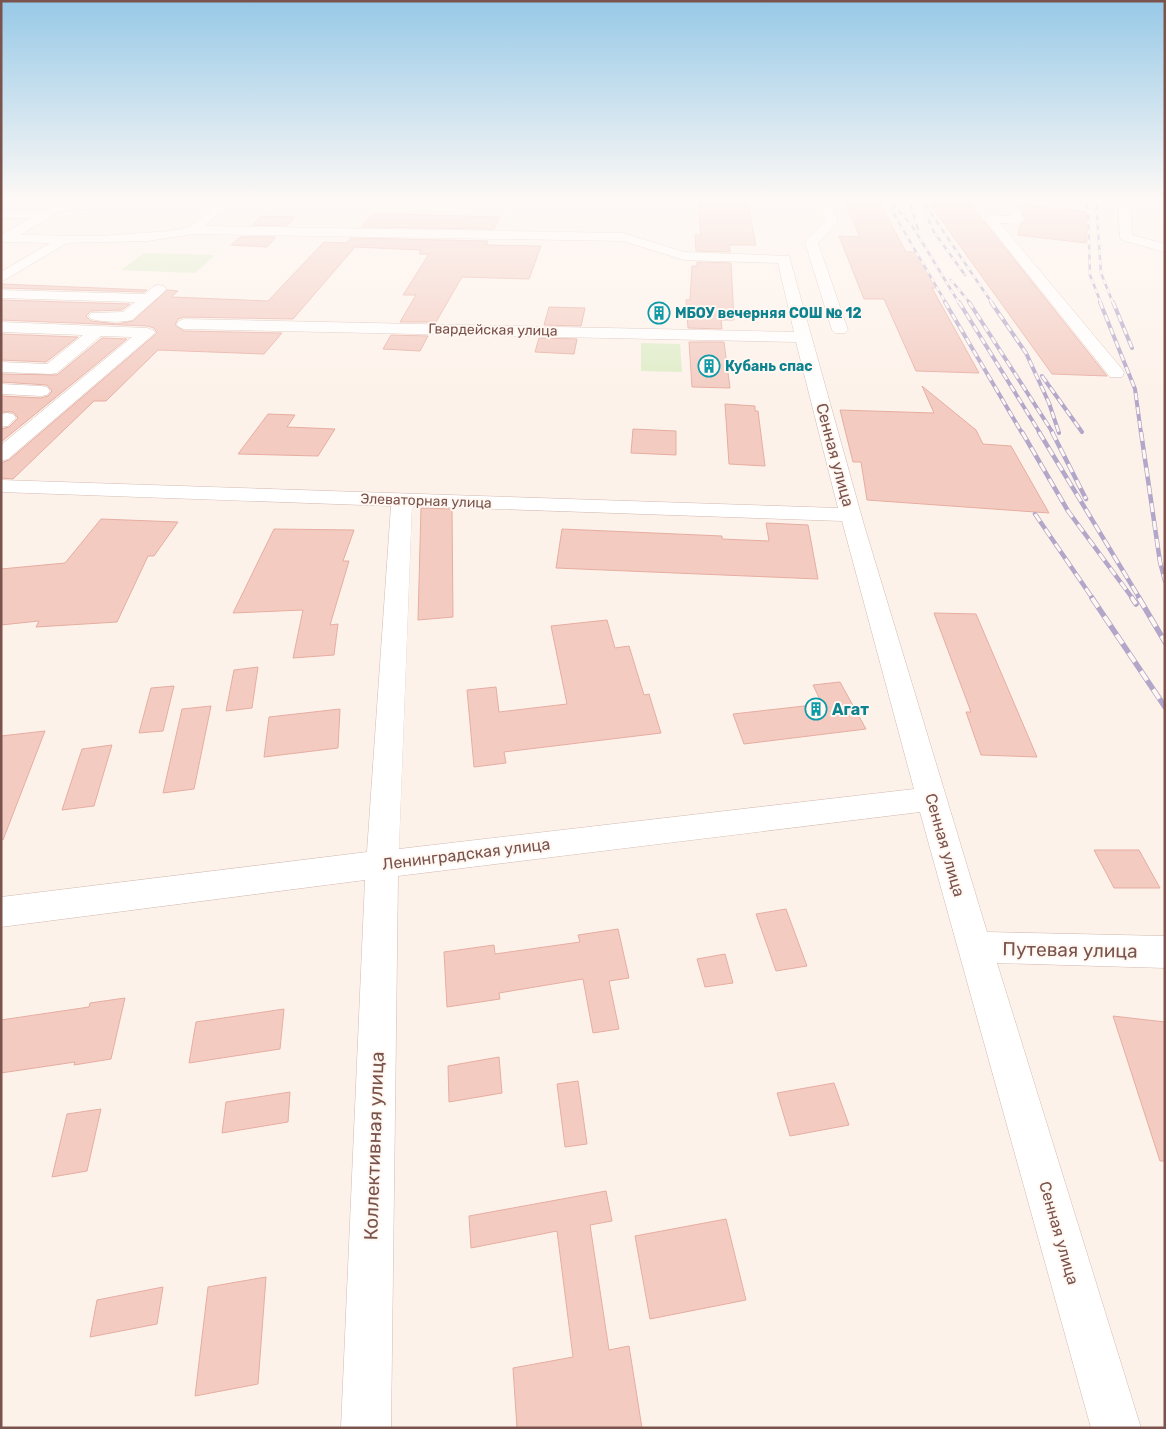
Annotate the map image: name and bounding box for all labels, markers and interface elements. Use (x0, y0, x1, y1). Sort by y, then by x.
building icon: МБОУ вечерняя СОШ № 12 (647, 301, 671, 325)
place label: МБОУ вечерняя СОШ № 12 (675, 305, 862, 322)
street label: Гвардейская улица (428, 320, 558, 340)
building icon: Кубань спас (697, 354, 721, 378)
place label: Кубань спас (725, 358, 813, 375)
street label: Сенная улица (812, 401, 858, 509)
street label: Элеваторная улица (360, 490, 492, 512)
building icon: Агат (804, 697, 828, 721)
place label: Агат (832, 700, 869, 719)
street label: Сенная улица (921, 791, 969, 899)
street label: Ленинградская улица (381, 834, 551, 874)
street label: Путевая улица (1002, 937, 1138, 963)
street label: Коллективная улица (359, 1051, 389, 1241)
street label: Сенная улица (1035, 1179, 1083, 1287)

